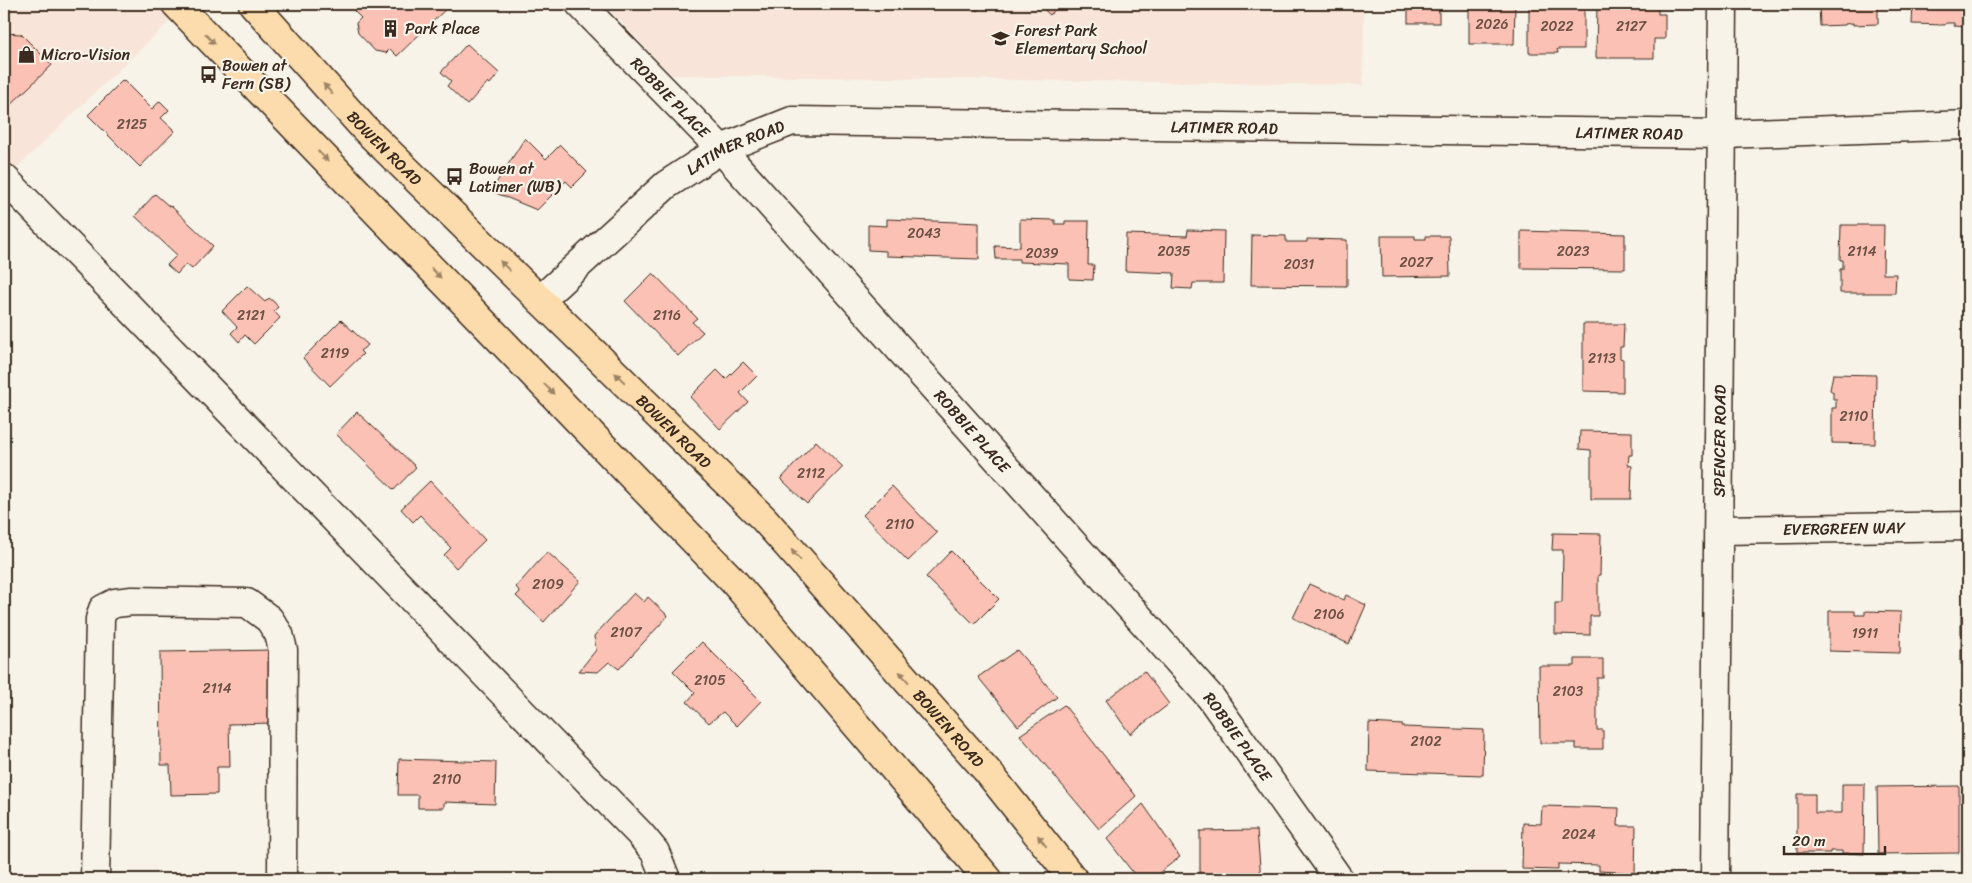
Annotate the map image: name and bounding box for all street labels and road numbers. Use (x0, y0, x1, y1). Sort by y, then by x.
street label: ROBBIE PLACE (624, 50, 718, 146)
street label: BOWEN ROAD (340, 103, 430, 193)
street label: LATIMER ROAD (680, 111, 789, 183)
street label: LATIMER ROAD (1171, 112, 1279, 142)
street label: LATIMER ROAD (1576, 117, 1683, 148)
street label: ROBBIE PLACE (927, 382, 1019, 480)
street label: SPENCER ROAD (1704, 384, 1734, 497)
street label: BOWEN ROAD (629, 387, 719, 476)
street label: EVERGREEN WAY (1783, 512, 1906, 543)
street label: BOWEN ROAD (906, 682, 993, 774)
street label: ROBBIE PLACE (1197, 684, 1281, 788)

